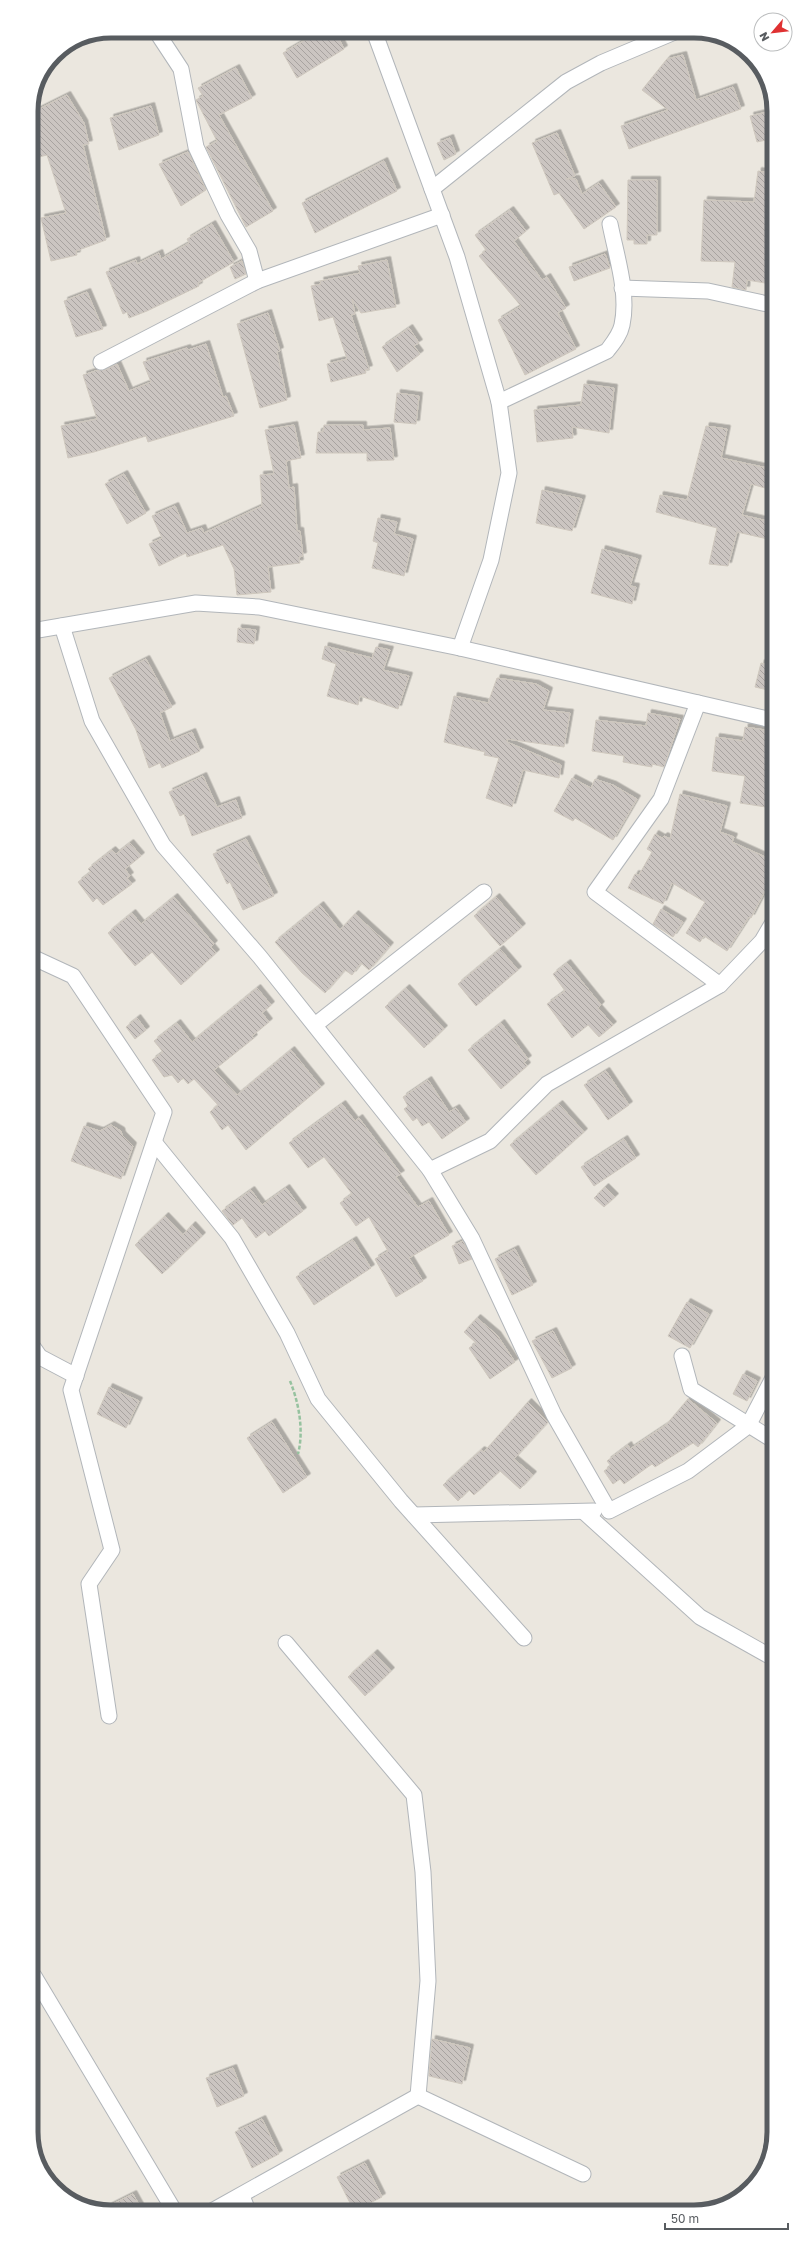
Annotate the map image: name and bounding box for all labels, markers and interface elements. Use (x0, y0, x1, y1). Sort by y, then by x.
north arrow (753, 12, 793, 52)
text: N (756, 30, 771, 44)
scale bar (665, 2205, 788, 2231)
text: 50 m (671, 2211, 699, 2226)

